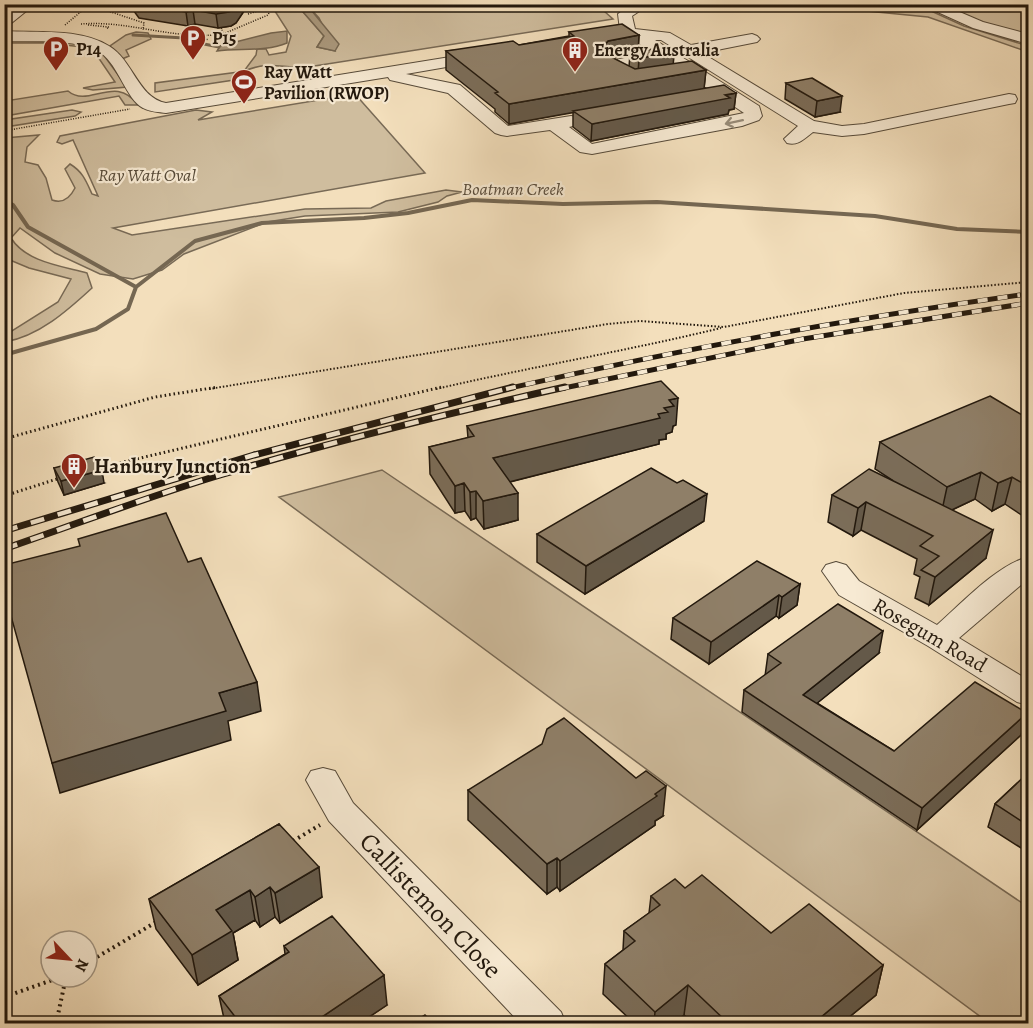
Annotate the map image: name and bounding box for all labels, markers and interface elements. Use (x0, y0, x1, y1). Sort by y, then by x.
parking icon: P15 (178, 23, 208, 61)
place label: P15 (212, 26, 237, 50)
parking icon: P14 (41, 34, 71, 72)
building icon: Energy Australia (560, 35, 590, 73)
place label: P14 (76, 37, 102, 61)
place label: Energy Australia (594, 38, 720, 62)
place label: Ray Watt Pavilion (RWOP) (264, 60, 389, 105)
sports icon: Ray Watt Pavilion (RWOP) (229, 67, 259, 105)
one-way arrow (725, 117, 745, 128)
park label: Ray Watt Oval (98, 163, 196, 187)
water label: Boatman Creek (462, 177, 564, 201)
building icon: Hanbury Junction (59, 451, 89, 489)
place label: Hanbury Junction (94, 452, 251, 480)
street label: Rosegum Road (868, 591, 993, 679)
street label: Callistemon Close (352, 825, 509, 986)
north arrow (39, 929, 99, 989)
text: N (69, 955, 94, 976)

